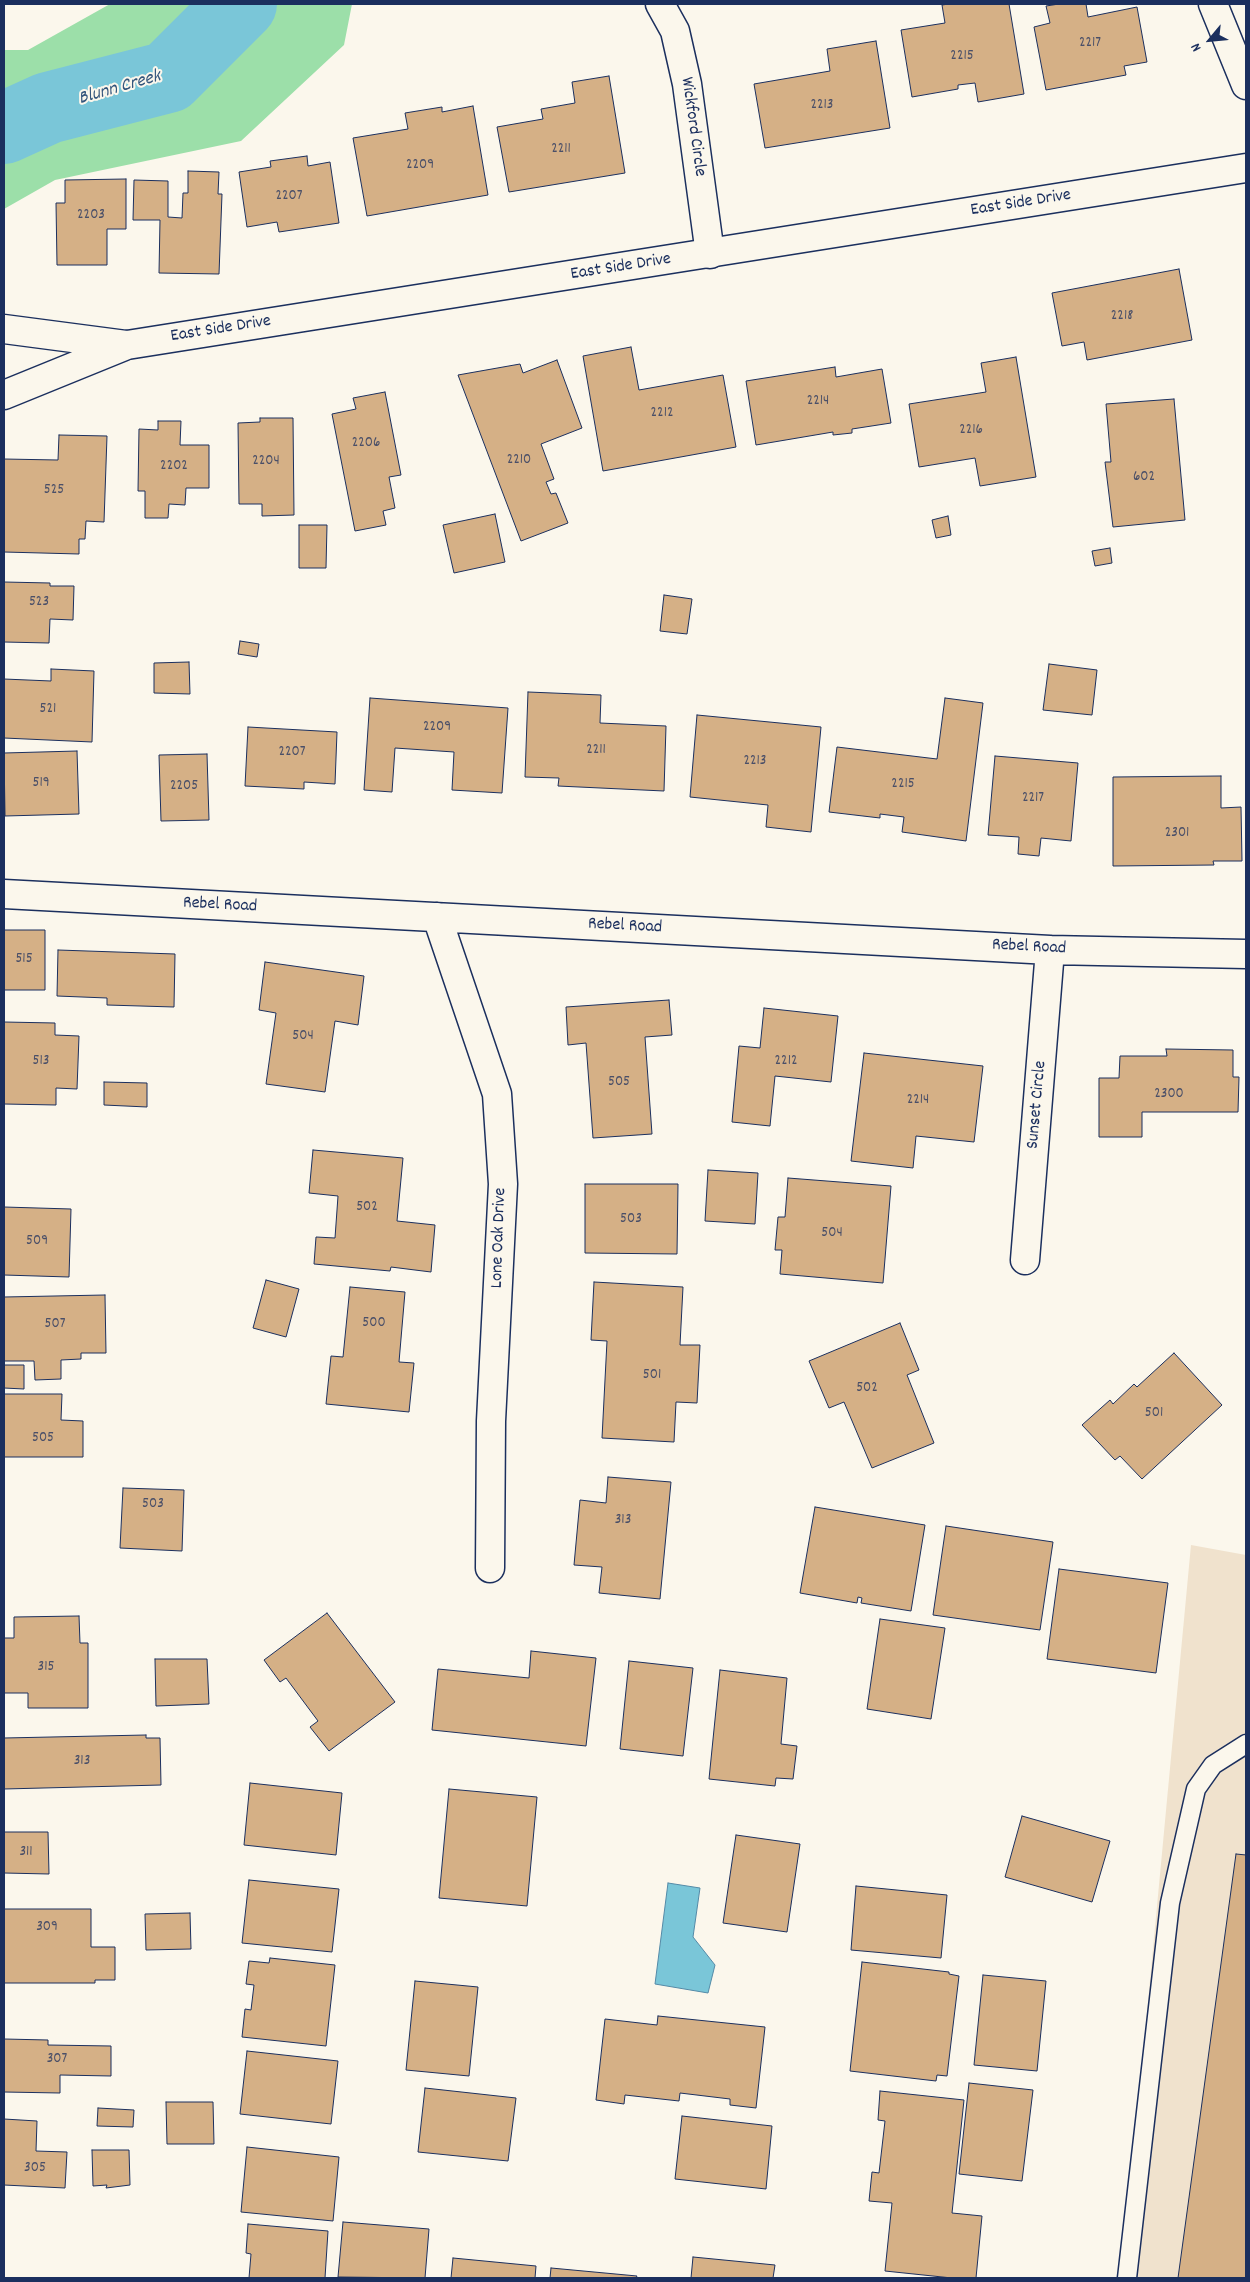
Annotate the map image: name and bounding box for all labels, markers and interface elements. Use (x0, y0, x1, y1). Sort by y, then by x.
north arrow (1185, 15, 1235, 65)
house number: 2217 (1079, 35, 1101, 53)
text: N (1186, 39, 1207, 55)
house number: 2215 (950, 48, 974, 66)
water label: Blunn Creek (76, 66, 164, 112)
street label: Wickford Circle (674, 76, 710, 178)
house number: 2213 (810, 97, 834, 115)
house number: 2211 (551, 141, 571, 159)
house number: 2209 (406, 157, 434, 175)
street label: East Side Drive (969, 185, 1073, 223)
house number: 2207 (275, 188, 303, 206)
house number: 2203 (77, 207, 105, 225)
street label: East Side Drive (569, 249, 673, 287)
house number: 2218 (1111, 308, 1133, 326)
street label: East Side Drive (169, 311, 273, 349)
house number: 2214 (807, 393, 829, 411)
house number: 2212 (651, 405, 673, 423)
house number: 2216 (959, 422, 983, 440)
house number: 2206 (352, 435, 380, 453)
house number: 2210 (507, 452, 531, 470)
house number: 2204 (252, 453, 280, 471)
house number: 2202 (160, 458, 188, 476)
house number: 602 (1133, 469, 1155, 487)
house number: 525 (44, 482, 64, 500)
house number: 523 (29, 594, 49, 612)
house number: 521 (40, 701, 56, 719)
house number: 2209 (423, 719, 451, 737)
house number: 2211 (586, 742, 606, 760)
house number: 2207 (278, 744, 306, 762)
house number: 2213 (743, 753, 767, 771)
house number: 519 (32, 775, 50, 793)
house number: 2215 (891, 776, 915, 794)
house number: 2205 (170, 778, 198, 796)
house number: 2217 (1022, 790, 1044, 808)
house number: 2301 (1165, 825, 1189, 843)
street label: Rebel Road (182, 893, 258, 919)
street label: Rebel Road (587, 914, 663, 940)
street label: Rebel Road (991, 935, 1067, 961)
house number: 515 (15, 951, 33, 969)
house number: 504 (292, 1028, 314, 1046)
house number: 513 (33, 1053, 49, 1071)
house number: 2212 (775, 1053, 797, 1071)
street label: Sunset Circle (1023, 1060, 1053, 1150)
house number: 505 (608, 1074, 630, 1092)
house number: 2300 (1154, 1086, 1184, 1104)
house number: 2214 (907, 1092, 929, 1110)
street label: Lone Oak Drive (487, 1187, 513, 1289)
house number: 502 (356, 1199, 378, 1217)
house number: 503 (620, 1211, 642, 1229)
house number: 504 (821, 1225, 843, 1243)
house number: 509 (26, 1233, 48, 1251)
house number: 500 (362, 1315, 386, 1333)
house number: 507 (45, 1316, 65, 1334)
house number: 501 (643, 1367, 661, 1385)
house number: 502 (856, 1380, 878, 1398)
house number: 501 (1145, 1405, 1163, 1423)
house number: 505 (32, 1430, 54, 1448)
house number: 503 (142, 1496, 164, 1514)
house number: 313 (615, 1512, 631, 1530)
house number: 315 (38, 1659, 54, 1677)
house number: 313 (74, 1753, 90, 1771)
house number: 311 (19, 1844, 33, 1862)
house number: 309 (36, 1919, 58, 1937)
house number: 307 (47, 2051, 67, 2069)
house number: 305 (24, 2160, 46, 2178)

